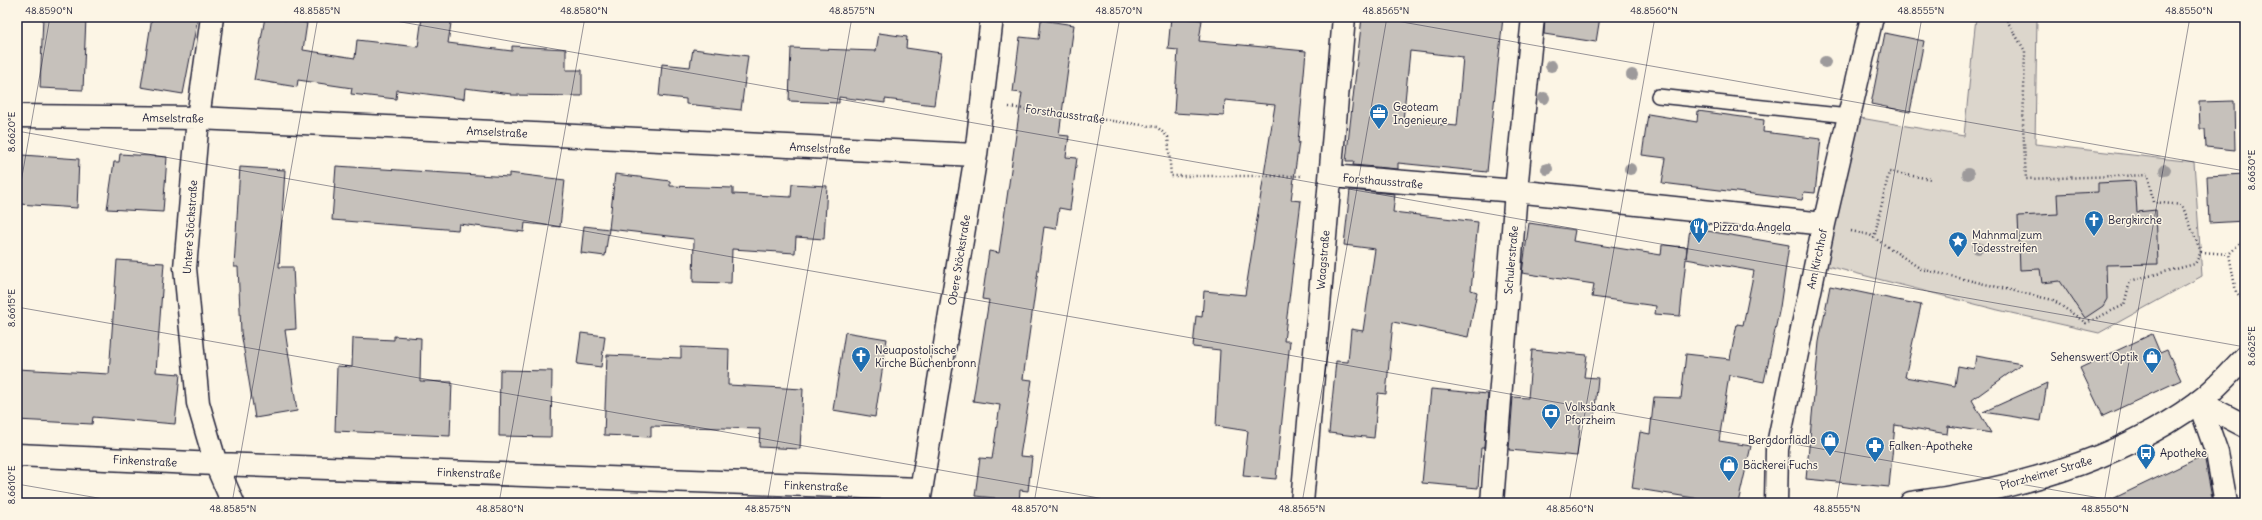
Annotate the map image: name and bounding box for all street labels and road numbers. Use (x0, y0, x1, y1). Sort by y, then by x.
street label: Forsthausstraße (1024, 101, 1106, 127)
street label: Amselstraße (142, 110, 204, 126)
street label: Amselstraße (466, 123, 528, 141)
street label: Amselstraße (789, 139, 851, 157)
street label: Forsthausstraße (1342, 171, 1424, 191)
street label: Untere Stöckstraße (180, 179, 200, 274)
street label: Obere Stöckstraße (945, 214, 973, 306)
street label: Schulerstraße (1501, 225, 1521, 295)
street label: Am Kirchhof (1804, 227, 1830, 290)
street label: Waagstraße (1313, 230, 1333, 290)
street label: Finkenstraße (113, 452, 177, 470)
street label: Pforzheimer Straße (1998, 453, 2094, 493)
street label: Finkenstraße (437, 465, 501, 481)
street label: Finkenstraße (784, 478, 848, 494)

